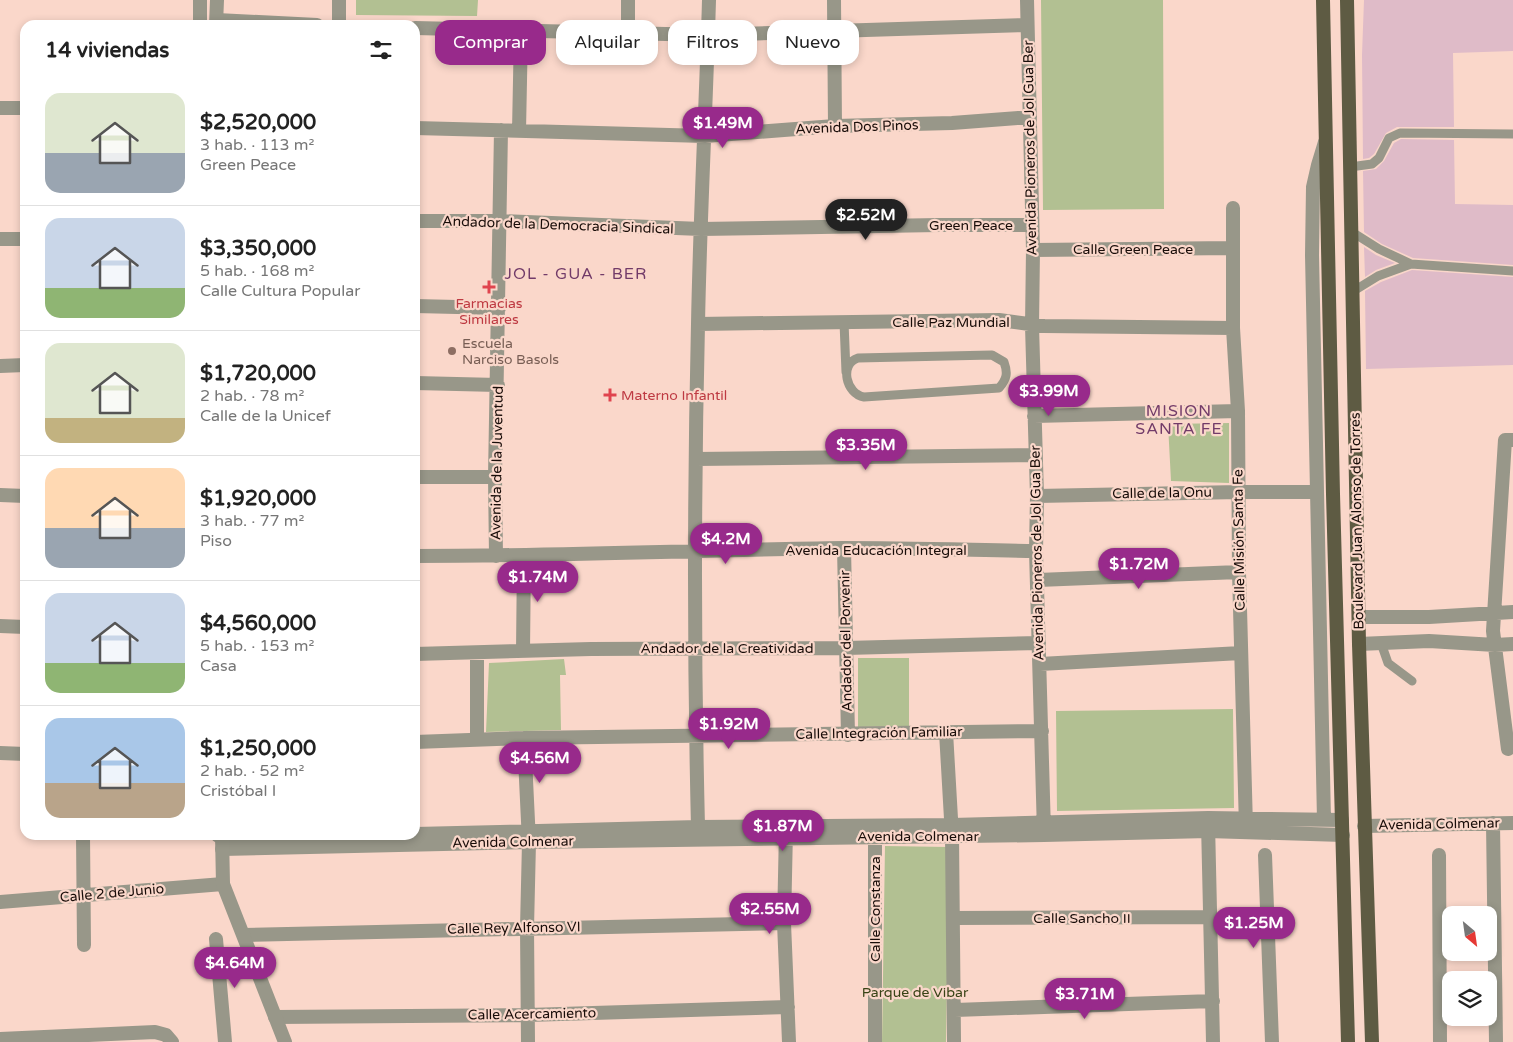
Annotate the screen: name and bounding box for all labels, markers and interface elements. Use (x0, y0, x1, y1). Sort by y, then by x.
chip: Comprar (435, 20, 546, 65)
chip: Alquilar (556, 20, 658, 65)
chip: Filtros (668, 20, 757, 65)
chip: Nuevo (767, 20, 859, 65)
icon: filters (367, 36, 395, 64)
text: 14 viviendas (45, 38, 169, 63)
street label: Avenida Pioneros de Jol Gua Ber (1020, 40, 1040, 256)
pin: $1.49M (682, 106, 764, 149)
text: $2,520,000 (200, 110, 316, 135)
icon: home (85, 113, 145, 173)
text: $1.49M (693, 113, 753, 133)
street label: Avenida Dos Pinos (795, 116, 919, 138)
text: 3 hab. · 113 m² (200, 135, 314, 155)
text: Green Peace (200, 155, 296, 175)
pin: $2.52M (825, 198, 907, 241)
text: $2.52M (836, 205, 896, 225)
street label: Andador de la Democracia Sindical (442, 212, 674, 238)
street label: Green Peace (929, 217, 1013, 234)
text: $3,350,000 (200, 236, 316, 261)
icon: home (85, 238, 145, 298)
street label: Calle Green Peace (1073, 241, 1193, 258)
text: 5 hab. · 168 m² (200, 261, 314, 281)
district label: JOL - GUA - BER (505, 264, 647, 284)
text: Calle Cultura Popular (200, 281, 360, 301)
marker: Farmacias Similares (483, 281, 495, 293)
place label: Farmacias Similares (456, 295, 523, 328)
street label: Calle Paz Mundial (892, 314, 1010, 331)
place label: Escuela Narciso Basols (462, 335, 559, 368)
marker: Escuela Narciso Basols (446, 345, 458, 357)
text: $1,720,000 (200, 361, 316, 386)
icon: home (85, 363, 145, 423)
pin: $3.99M (1008, 374, 1090, 417)
text: $3.99M (1019, 381, 1079, 401)
text: 2 hab. · 78 m² (200, 386, 304, 406)
street label: Avenida de la Juventud (487, 386, 507, 540)
place label: Materno Infantil (621, 387, 727, 404)
marker: Materno Infantil (603, 388, 617, 402)
district label: MISION SANTA FE (1135, 401, 1223, 439)
text: Calle de la Unicef (200, 406, 331, 426)
street label: Boulevard Juan Alonso de Torres (1347, 412, 1367, 630)
pin: $3.35M (825, 428, 907, 471)
text: $3.35M (836, 435, 896, 455)
street label: Avenida Pioneros de Jol Gua Ber (1027, 445, 1047, 661)
street label: Calle Misión Santa Fe (1229, 469, 1249, 611)
street label: Calle de la Onu (1112, 484, 1212, 502)
text: $1,920,000 (200, 486, 316, 511)
icon: home (85, 488, 145, 548)
text: 3 hab. · 77 m² (200, 511, 304, 531)
pin: $4.2M (691, 522, 761, 565)
text: $4.2M (701, 529, 751, 549)
text: Piso (200, 531, 232, 551)
street label: Avenida Educación Integral (785, 542, 967, 559)
pin: $1.72M (1098, 548, 1180, 590)
text: $1.72M (1109, 554, 1169, 574)
pin: $1.74M (497, 560, 579, 603)
text: $1.74M (508, 567, 568, 587)
street label: Andador del Porvenir (836, 569, 856, 712)
text: $4,560,000 (200, 611, 316, 636)
icon: home (85, 613, 145, 673)
text: 5 hab. · 153 m² (200, 636, 314, 656)
street label: Andador de la Creatividad (640, 640, 814, 657)
text: Casa (200, 656, 237, 676)
pin: $1.92M (688, 708, 770, 750)
text: $1.92M (699, 714, 759, 734)
street label: Calle Integración Familiar (795, 723, 963, 743)
text: $1,250,000 (200, 736, 316, 761)
icon: home (85, 738, 145, 798)
pin: $4.56M (499, 742, 581, 784)
text: $4.56M (510, 748, 570, 768)
text: 2 hab. · 52 m² (200, 761, 304, 781)
text: Cristóbal I (200, 781, 276, 801)
pin: $1.87M (742, 810, 824, 852)
street label: Avenida Colmenar (1378, 814, 1501, 834)
text: $1.87M (753, 816, 813, 836)
street label: Avenida Colmenar (857, 828, 979, 845)
street label: Avenida Colmenar (452, 832, 575, 852)
street label: Calle Constanza (867, 856, 884, 962)
street label: Calle 2 de Junio (59, 880, 165, 906)
pin: $2.55M (729, 892, 811, 935)
text: $2.55M (740, 899, 800, 919)
pin: $1.25M (1213, 906, 1295, 949)
north arrow (1442, 906, 1498, 961)
map controls (1442, 906, 1497, 1026)
street label: Calle Sancho II (1033, 910, 1131, 927)
text: $1.25M (1224, 913, 1284, 933)
street label: Calle Rey Alfonso VI (447, 918, 581, 938)
pin: $4.64M (194, 946, 276, 989)
text: $4.64M (205, 953, 265, 973)
button: layers (1442, 971, 1497, 1026)
pin: $3.71M (1044, 978, 1126, 1020)
park label: Parque de Vibar (862, 984, 969, 1001)
text: $3.71M (1055, 984, 1115, 1004)
street label: Calle Acercamiento (468, 1004, 596, 1024)

